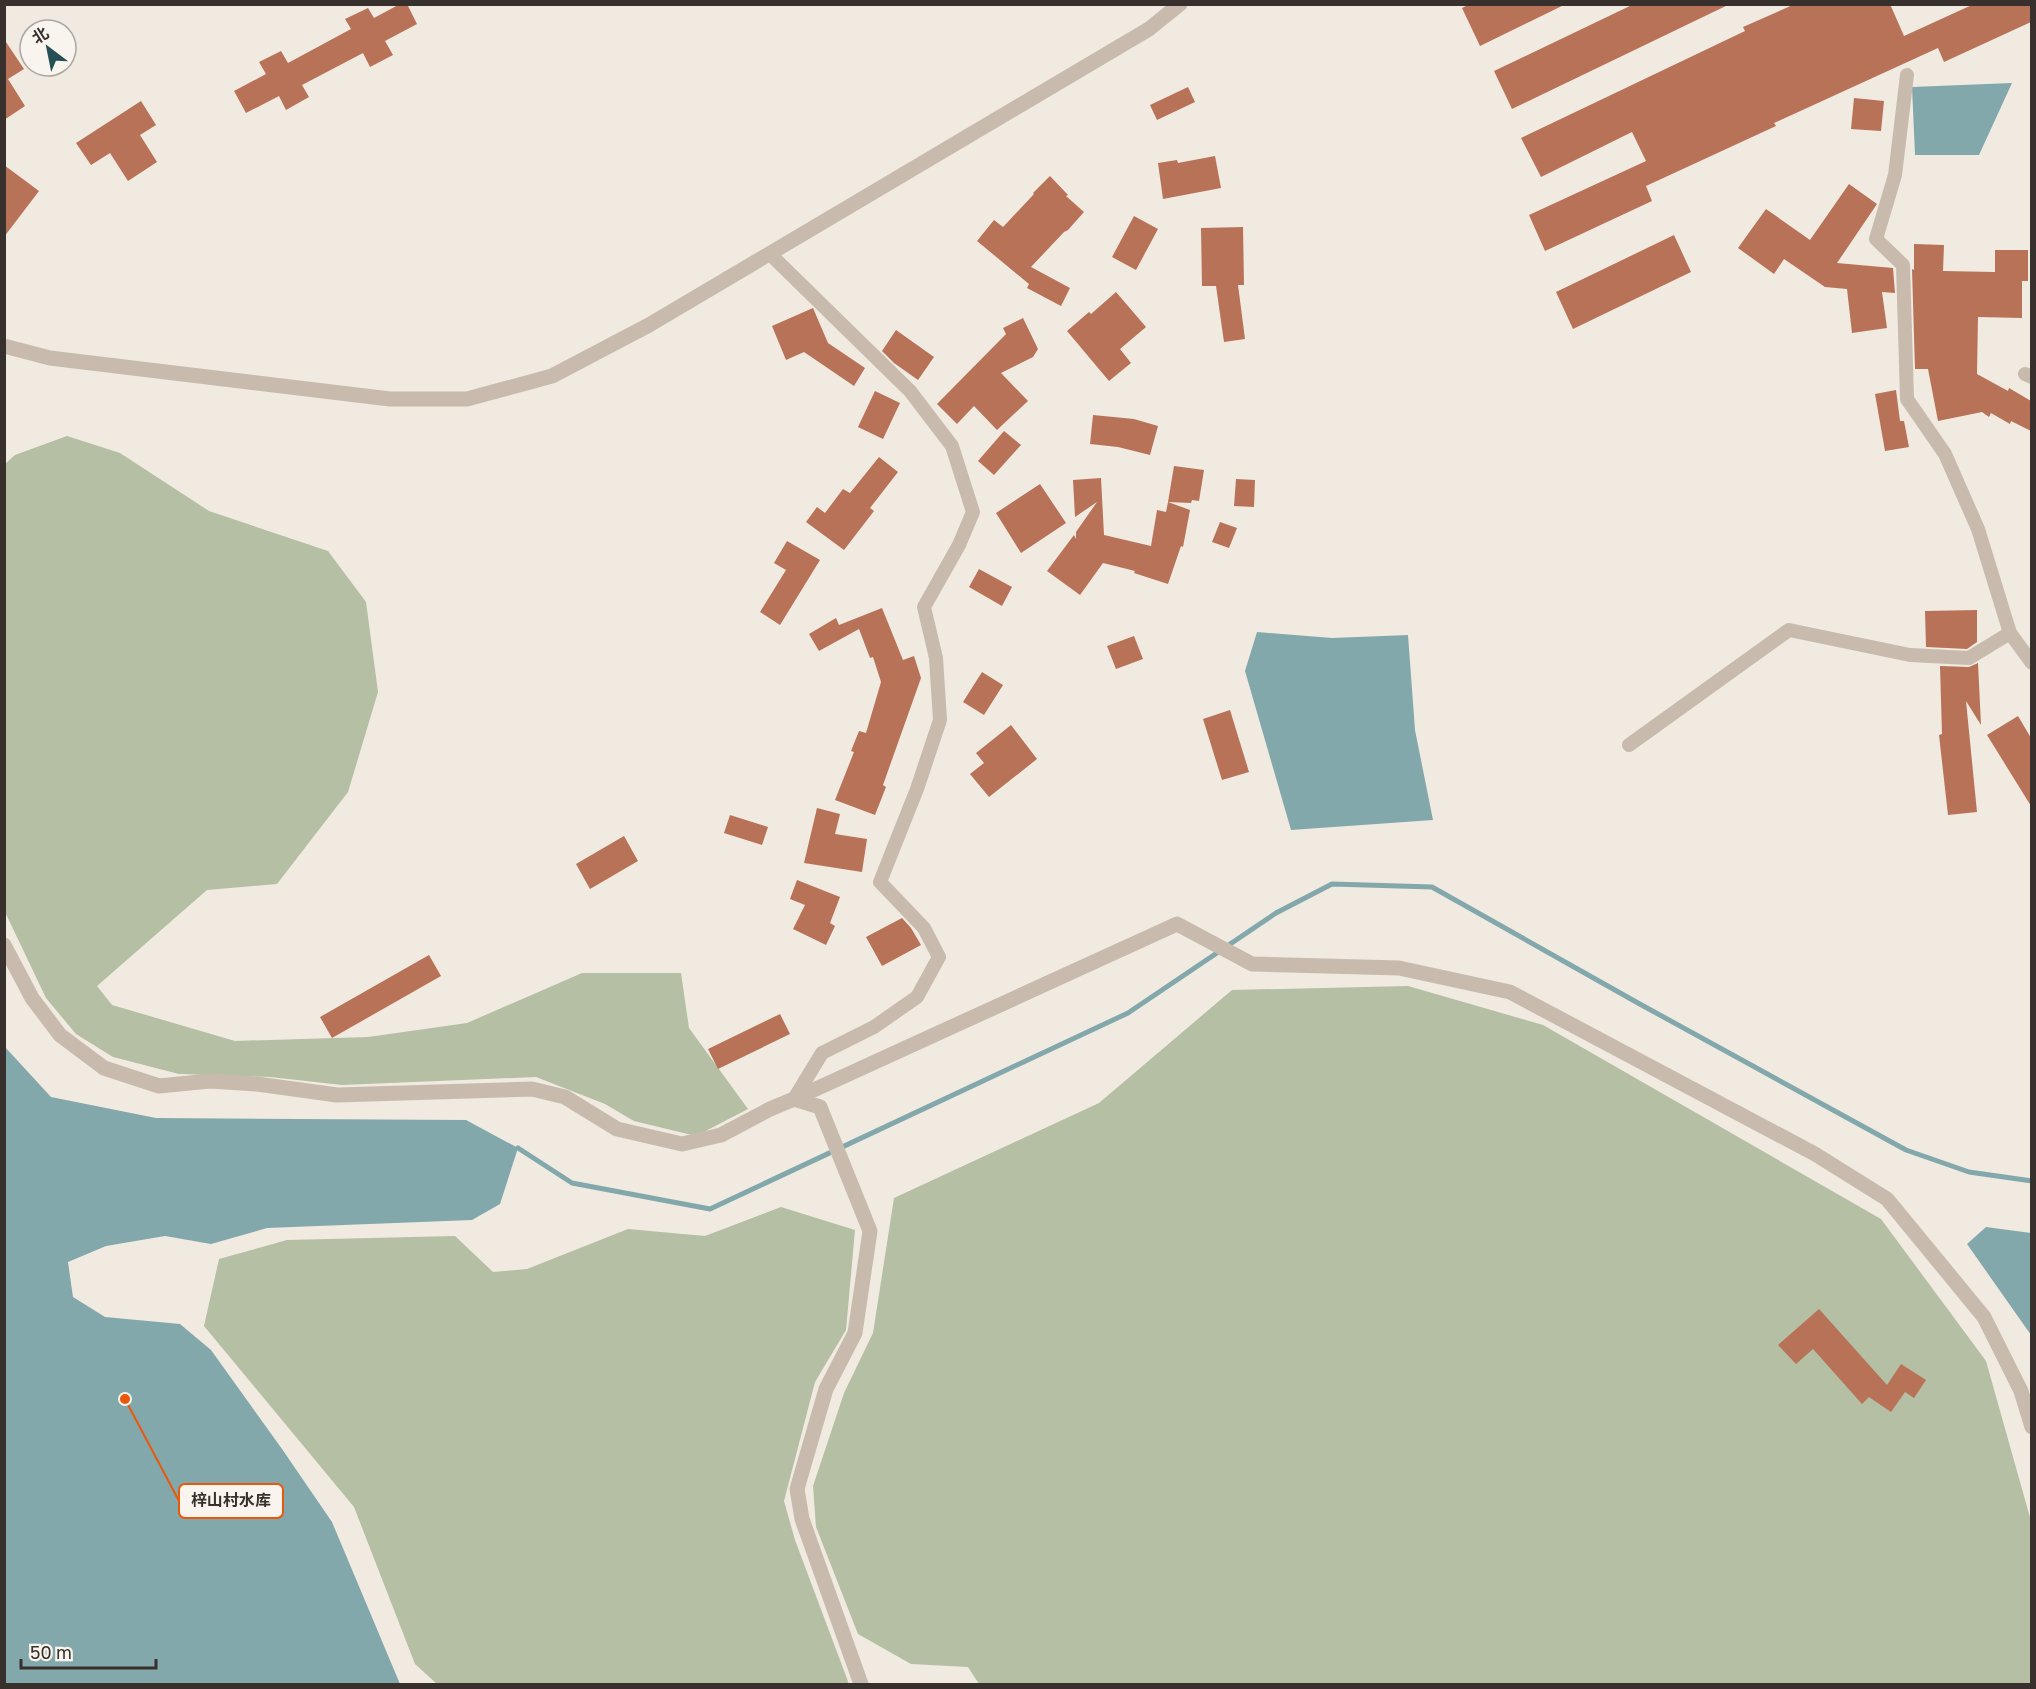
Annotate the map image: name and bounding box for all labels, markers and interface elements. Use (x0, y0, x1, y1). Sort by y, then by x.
north arrow (18, 18, 78, 78)
text: 北 (28, 23, 52, 48)
callout: 梓山村水库 (179, 1484, 283, 1518)
text: 梓山村水库 (191, 1490, 271, 1510)
scale bar (21, 1632, 156, 1670)
text: 50 m (30, 1641, 72, 1663)

